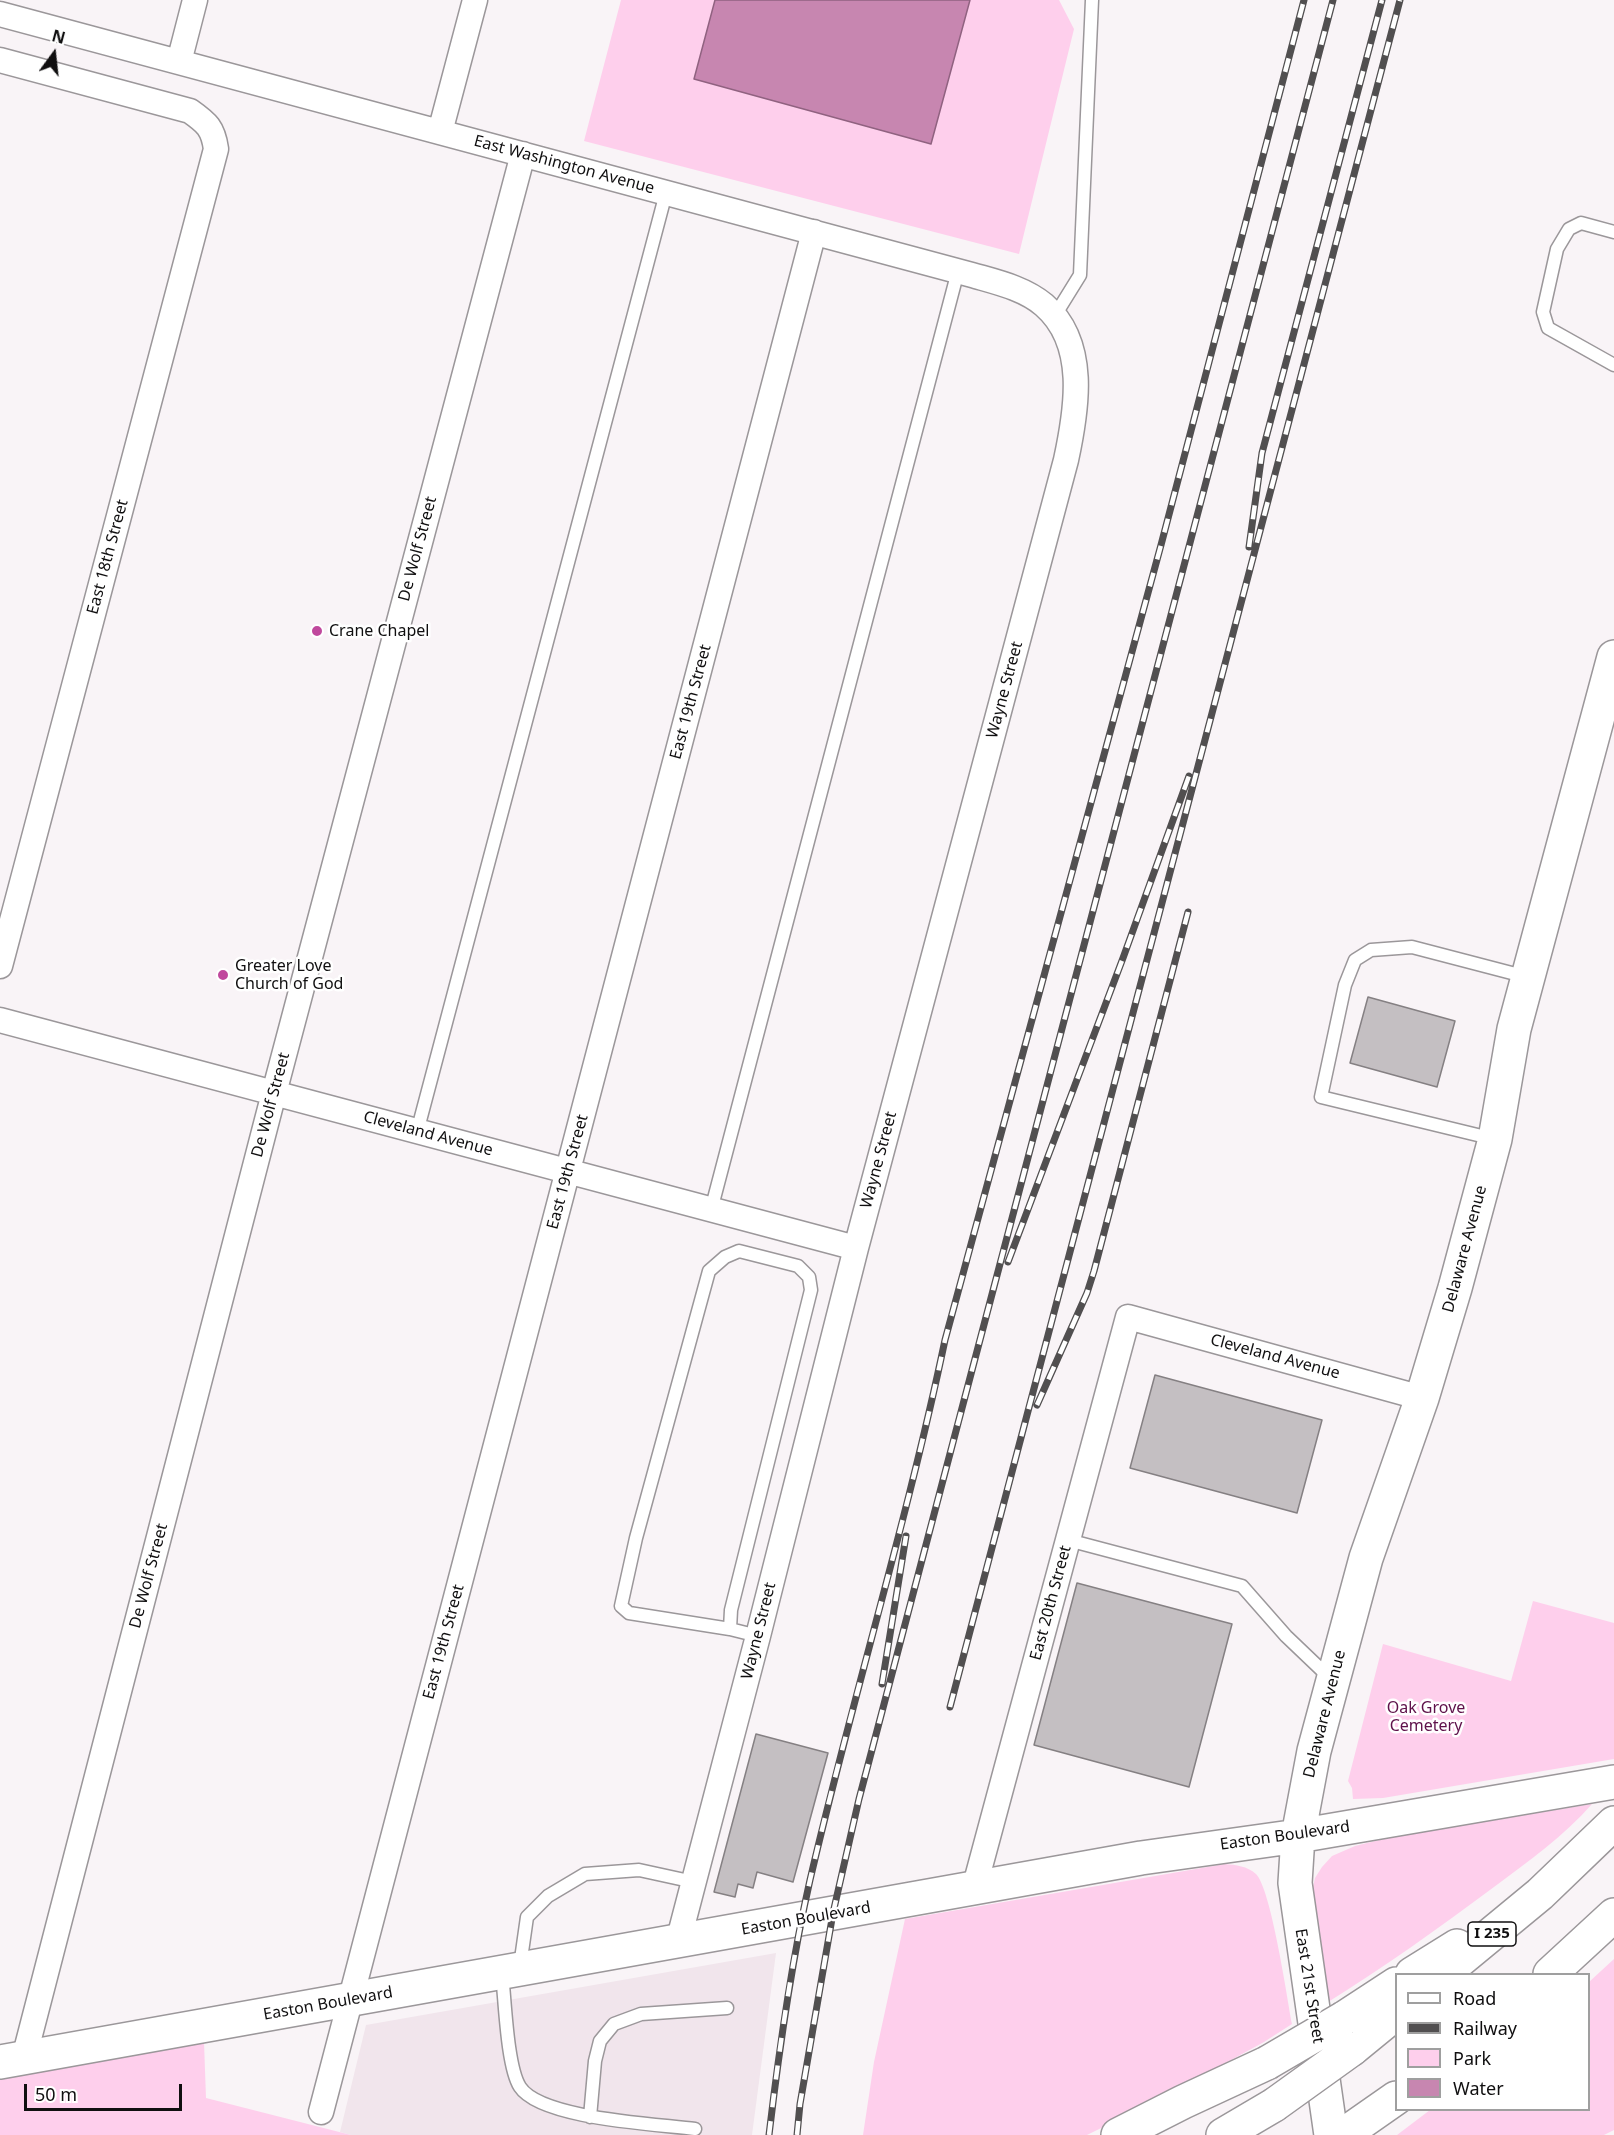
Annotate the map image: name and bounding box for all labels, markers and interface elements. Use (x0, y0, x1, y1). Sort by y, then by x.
north arrow (24, 24, 84, 84)
text: N (50, 24, 68, 49)
street label: East Washington Avenue (472, 132, 656, 198)
street label: De Wolf Street (395, 495, 441, 603)
street label: East 18th Street (83, 497, 133, 617)
place label: Crane Chapel (329, 621, 429, 641)
marker: Crane Chapel (310, 624, 324, 638)
street label: Wayne Street (983, 639, 1027, 741)
street label: East 19th Street (666, 642, 716, 762)
place label: Greater Love Church of God (235, 956, 343, 994)
marker: Greater Love Church of God (216, 968, 230, 982)
street label: De Wolf Street (248, 1051, 294, 1159)
street label: Cleveland Avenue (361, 1107, 495, 1161)
street label: Wayne Street (857, 1109, 901, 1211)
street label: East 19th Street (543, 1112, 593, 1232)
street label: Delaware Avenue (1439, 1183, 1491, 1315)
street label: Cleveland Avenue (1208, 1330, 1342, 1384)
street label: De Wolf Street (126, 1522, 172, 1630)
street label: East 20th Street (1026, 1543, 1076, 1663)
street label: Wayne Street (738, 1580, 780, 1682)
street label: East 19th Street (419, 1582, 469, 1702)
street label: Delaware Avenue (1300, 1648, 1350, 1780)
park label: Oak Grove Cemetery (1387, 1698, 1465, 1736)
street label: Easton Boulevard (1219, 1817, 1351, 1855)
street label: Easton Boulevard (740, 1898, 872, 1940)
road number: I 235 (1468, 1922, 1516, 1946)
street label: East 21st Street (1290, 1927, 1328, 2045)
legend (1395, 1973, 1590, 2111)
street label: Easton Boulevard (262, 1983, 394, 2025)
text: Road (1453, 1986, 1496, 2010)
text: Railway (1453, 2016, 1517, 2040)
text: Park (1453, 2046, 1491, 2070)
scale bar (27, 2072, 184, 2110)
text: Water (1453, 2076, 1504, 2100)
text: 50 m (35, 2082, 77, 2106)

